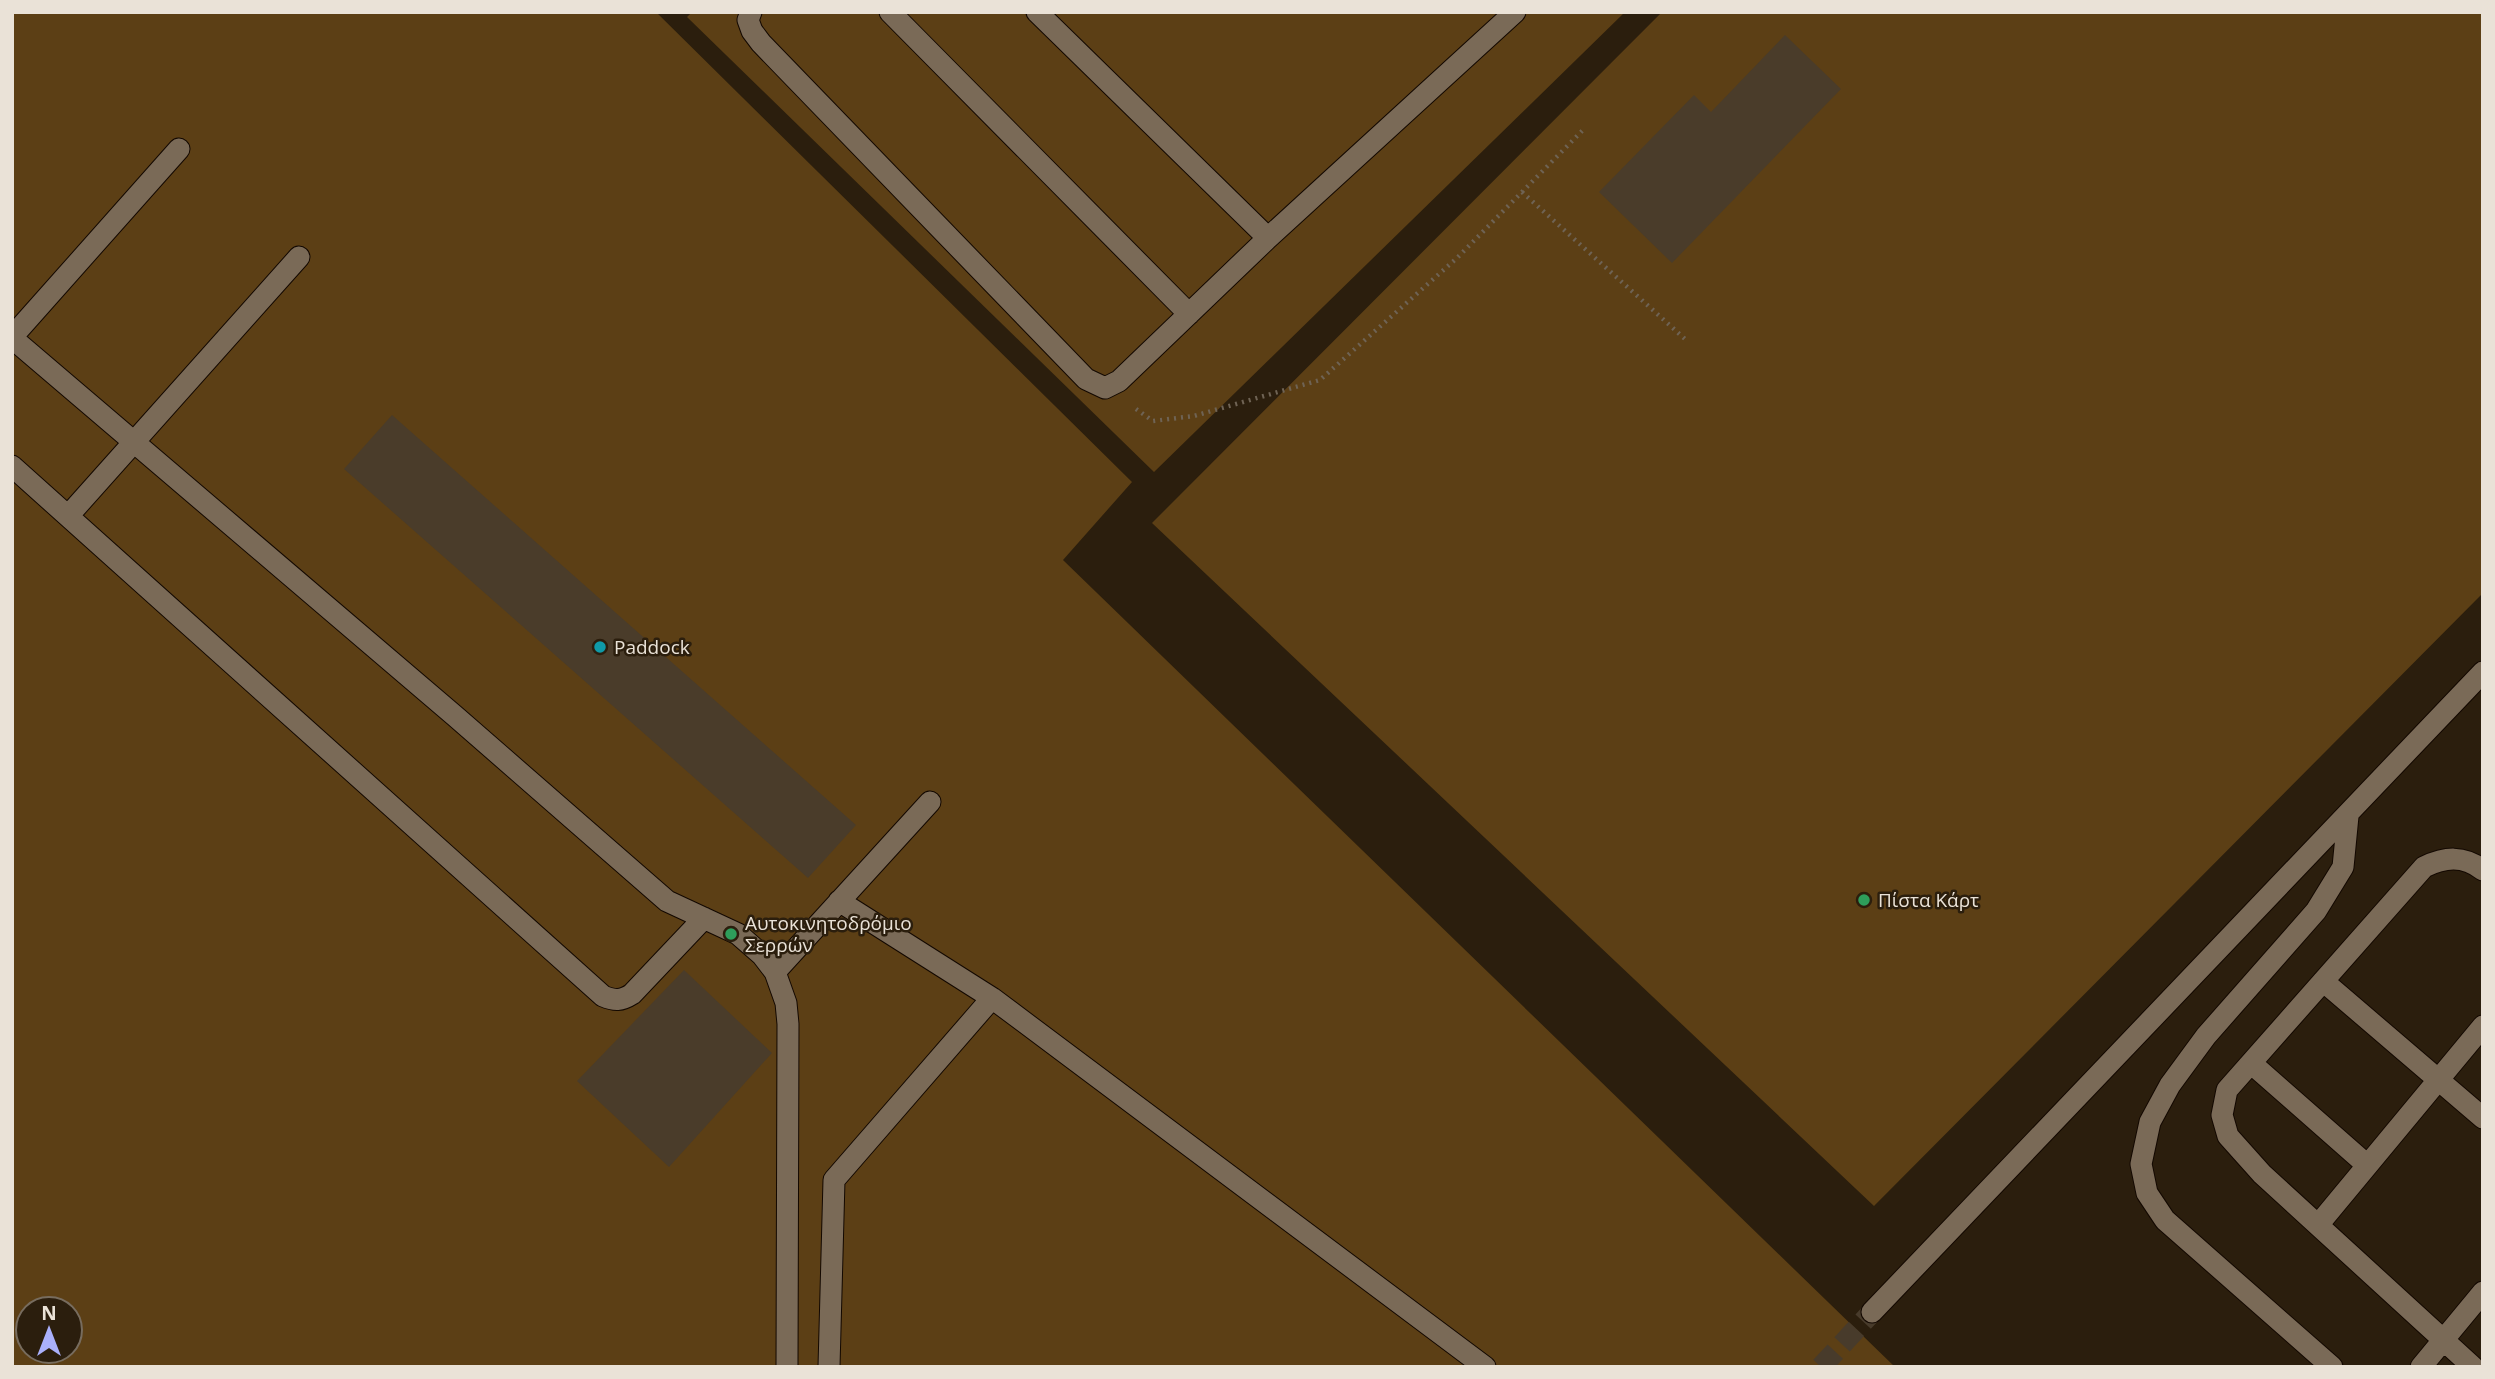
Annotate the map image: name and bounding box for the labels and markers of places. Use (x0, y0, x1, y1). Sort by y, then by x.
place label: Paddock (614, 634, 690, 660)
marker: Paddock (592, 639, 608, 655)
place label: Πίστα Κάρτ (1878, 887, 1979, 913)
marker: Πίστα Κάρτ (1856, 892, 1872, 908)
place label: Αυτοκινητοδρόμιο Σερρών (745, 910, 912, 958)
marker: Αυτοκινητοδρόμιο Σερρών (723, 926, 739, 942)

